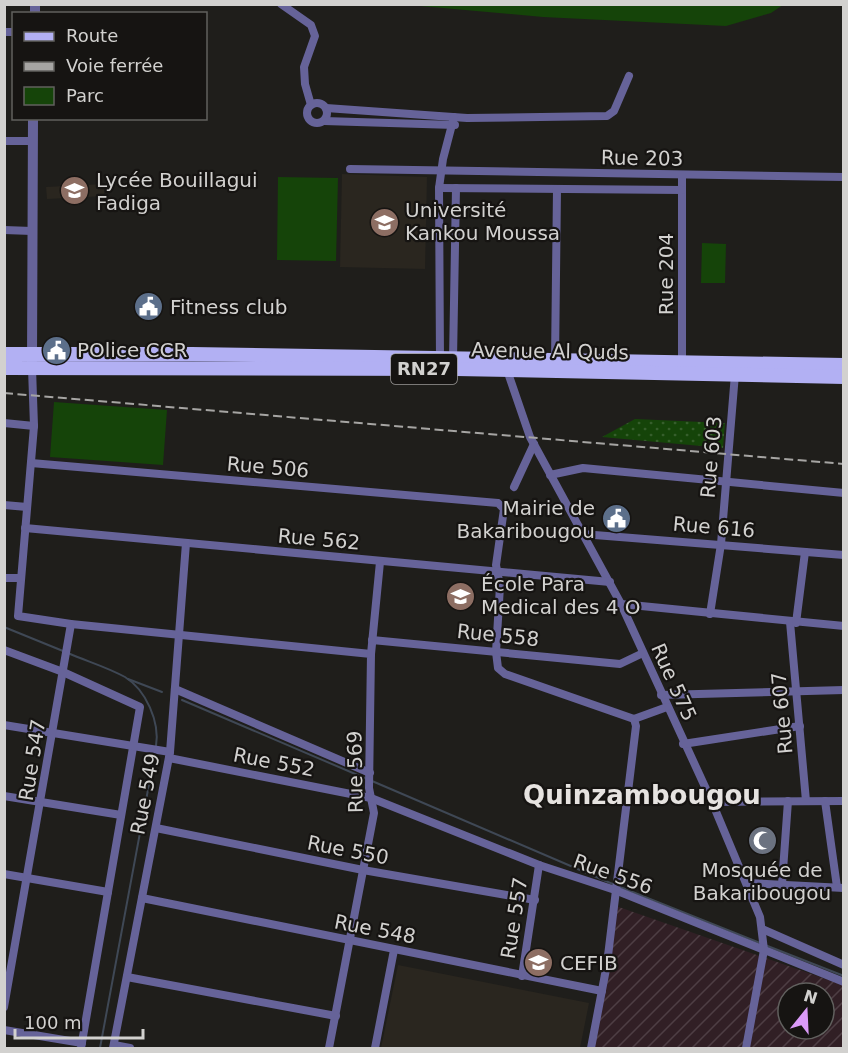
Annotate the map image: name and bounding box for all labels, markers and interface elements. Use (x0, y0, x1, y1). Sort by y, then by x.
legend (12, 12, 207, 120)
text: Route (66, 25, 118, 46)
text: Voie ferrée (66, 55, 163, 76)
text: Parc (66, 85, 104, 106)
street label: Rue 203 (601, 145, 683, 171)
place label: Lycée Bouillagui Fadiga (96, 168, 258, 215)
school or university icon: Lycée Bouillagui Fadiga (59, 175, 91, 207)
place label: Université Kankou Moussa (405, 198, 560, 245)
school or university icon: Université Kankou Moussa (368, 206, 400, 238)
street label: Rue 204 (654, 233, 678, 315)
public building icon: Fitness club (133, 291, 165, 323)
place label: Fitness club (170, 295, 288, 319)
public building icon: POlice CCR (40, 334, 72, 366)
place label: POlice CCR (77, 338, 188, 362)
street label: Avenue Al Quds (471, 338, 629, 364)
road number: RN27 (391, 354, 457, 384)
street label: Rue 603 (695, 415, 727, 499)
street label: Rue 506 (226, 451, 310, 483)
place label: Mairie de Bakaribougou (457, 496, 595, 543)
public building icon: Mairie de Bakaribougou (600, 503, 632, 535)
street label: Rue 616 (672, 511, 756, 543)
street label: Rue 562 (277, 523, 361, 555)
place label: École Para Medical des 4 O (481, 572, 641, 619)
school or university icon: École Para Medical des 4 O (444, 580, 476, 612)
street label: Rue 558 (456, 619, 540, 651)
street label: Rue 575 (646, 639, 702, 725)
street label: Rue 607 (766, 671, 798, 755)
street label: Rue 547 (14, 717, 50, 803)
street label: Rue 569 (342, 731, 368, 813)
street label: Rue 552 (231, 742, 317, 782)
street label: Rue 549 (125, 751, 165, 837)
district label: Quinzambougou (523, 780, 761, 810)
mosque icon: Mosquée de Bakaribougou (746, 824, 778, 856)
street label: Rue 550 (305, 830, 391, 870)
street label: Rue 556 (570, 849, 656, 899)
place label: Mosquée de Bakaribougou (693, 858, 831, 905)
street label: Rue 557 (496, 875, 532, 961)
street label: Rue 548 (332, 909, 418, 949)
school or university icon: CEFIB (523, 947, 555, 979)
place label: CEFIB (560, 951, 618, 975)
north arrow (776, 981, 836, 1041)
text: N (801, 986, 820, 1008)
scale bar (15, 1002, 142, 1040)
text: 100 m (24, 1012, 82, 1033)

